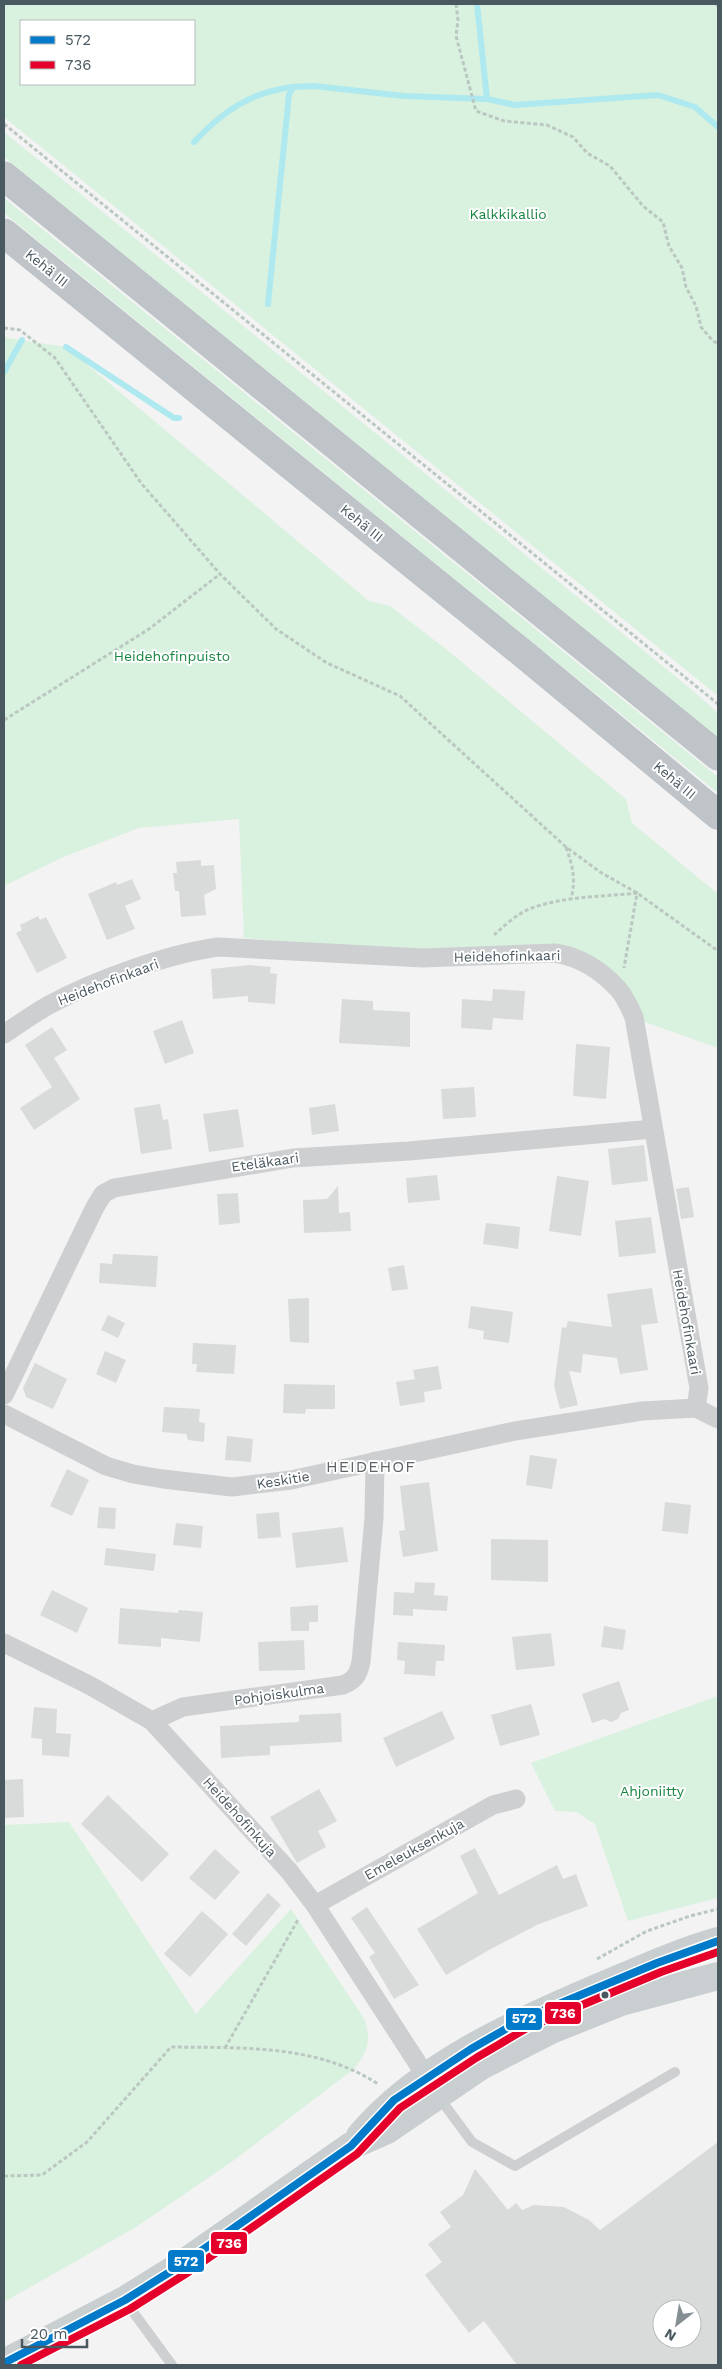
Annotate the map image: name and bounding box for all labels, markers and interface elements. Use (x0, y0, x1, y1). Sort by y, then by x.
legend (20, 20, 195, 85)
text: 572 (65, 31, 91, 49)
text: 736 (65, 56, 91, 74)
park label: Kalkkikallio (469, 206, 547, 222)
street label: Kehä III (22, 246, 72, 290)
street label: Kehä III (337, 501, 387, 545)
park label: Heidehofinpuisto (114, 648, 230, 664)
street label: Kehä III (651, 758, 699, 802)
street label: Heidehofinkaari (453, 947, 561, 965)
street label: Heidehofinkaari (55, 955, 161, 1009)
street label: Eteläkaari (230, 1149, 300, 1175)
street label: Heidehofinkaari (670, 1268, 704, 1376)
district label: HEIDEHOF (326, 1457, 416, 1476)
street label: Keskitie (255, 1468, 311, 1492)
street label: Pohjoiskulma (233, 1680, 325, 1708)
street label: Heidehofinkuja (200, 1774, 280, 1860)
park label: Ahjoniitty (620, 1783, 685, 1799)
street label: Emeleuksenkuja (361, 1815, 467, 1883)
unlabelled marker (600, 1990, 610, 2000)
line badge: 736 (544, 2001, 582, 2025)
text: 736 (550, 2005, 576, 2021)
line badge: 572 (505, 2007, 543, 2031)
text: 572 (512, 2010, 536, 2026)
line badge: 736 (210, 2231, 248, 2255)
text: 736 (216, 2235, 242, 2251)
line badge: 572 (167, 2249, 205, 2273)
text: 572 (174, 2253, 198, 2269)
north arrow (652, 2299, 702, 2349)
scale bar (22, 2316, 88, 2348)
text: 20 m (30, 2325, 68, 2343)
text: N (662, 2326, 679, 2345)

